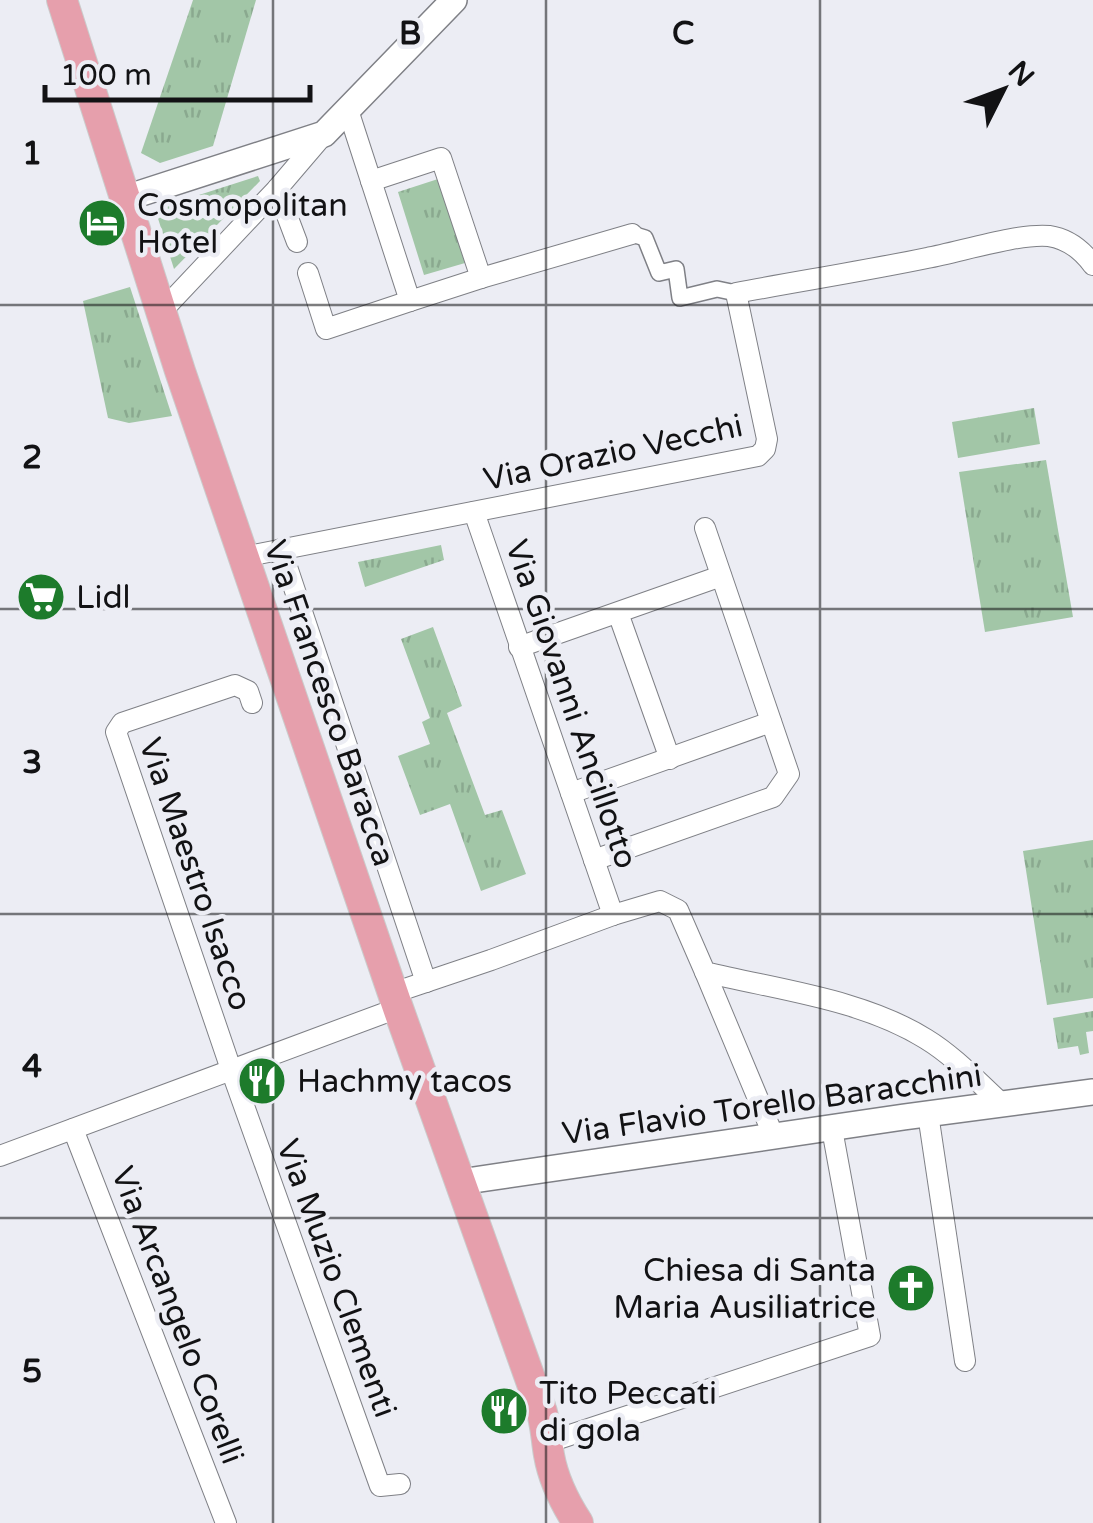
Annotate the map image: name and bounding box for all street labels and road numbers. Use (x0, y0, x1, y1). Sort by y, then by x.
street label: Via Orazio Vecchi (480, 407, 746, 499)
street label: Via Francesco Baracca (255, 535, 403, 871)
street label: Via Giovanni Ancillotto (497, 535, 645, 873)
street label: Via Maestro Isacco (131, 733, 260, 1016)
street label: Via Flavio Torello Baracchini (560, 1057, 985, 1153)
street label: Via Muzio Clementi (268, 1134, 404, 1422)
street label: Via Arcangelo Corelli (103, 1161, 251, 1469)

